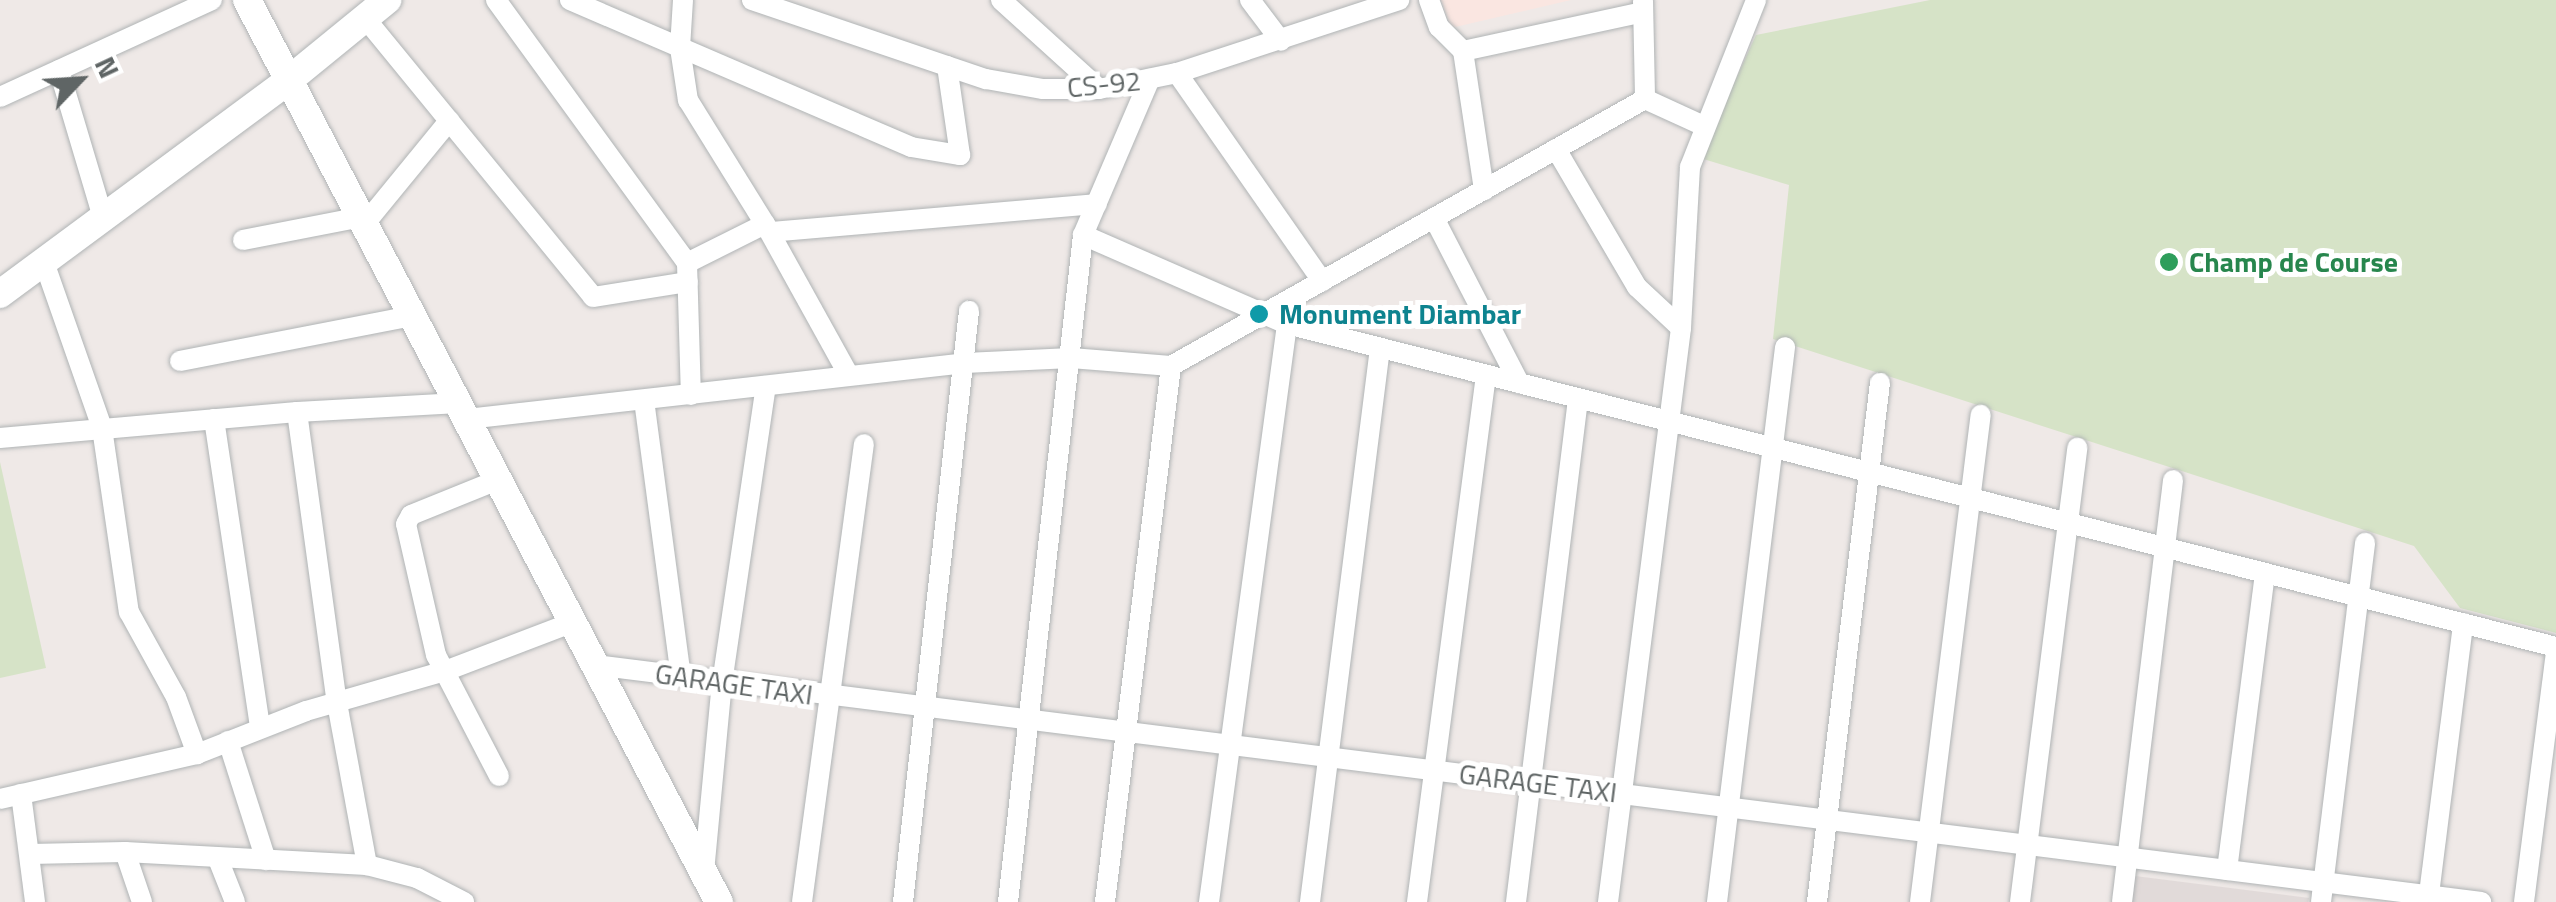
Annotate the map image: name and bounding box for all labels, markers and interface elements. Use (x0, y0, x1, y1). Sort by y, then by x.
north arrow (30, 30, 130, 130)
text: N (84, 49, 131, 85)
street label: CS-92 (1065, 63, 1143, 105)
place label: Champ de Course (2189, 245, 2398, 279)
marker: Champ de Course (2158, 251, 2180, 273)
place label: Monument Diambar (1279, 297, 1521, 331)
marker: Monument Diambar (1248, 303, 1270, 325)
street label: GARAGE TAXI (653, 656, 815, 712)
street label: GARAGE TAXI (1457, 757, 1619, 809)

